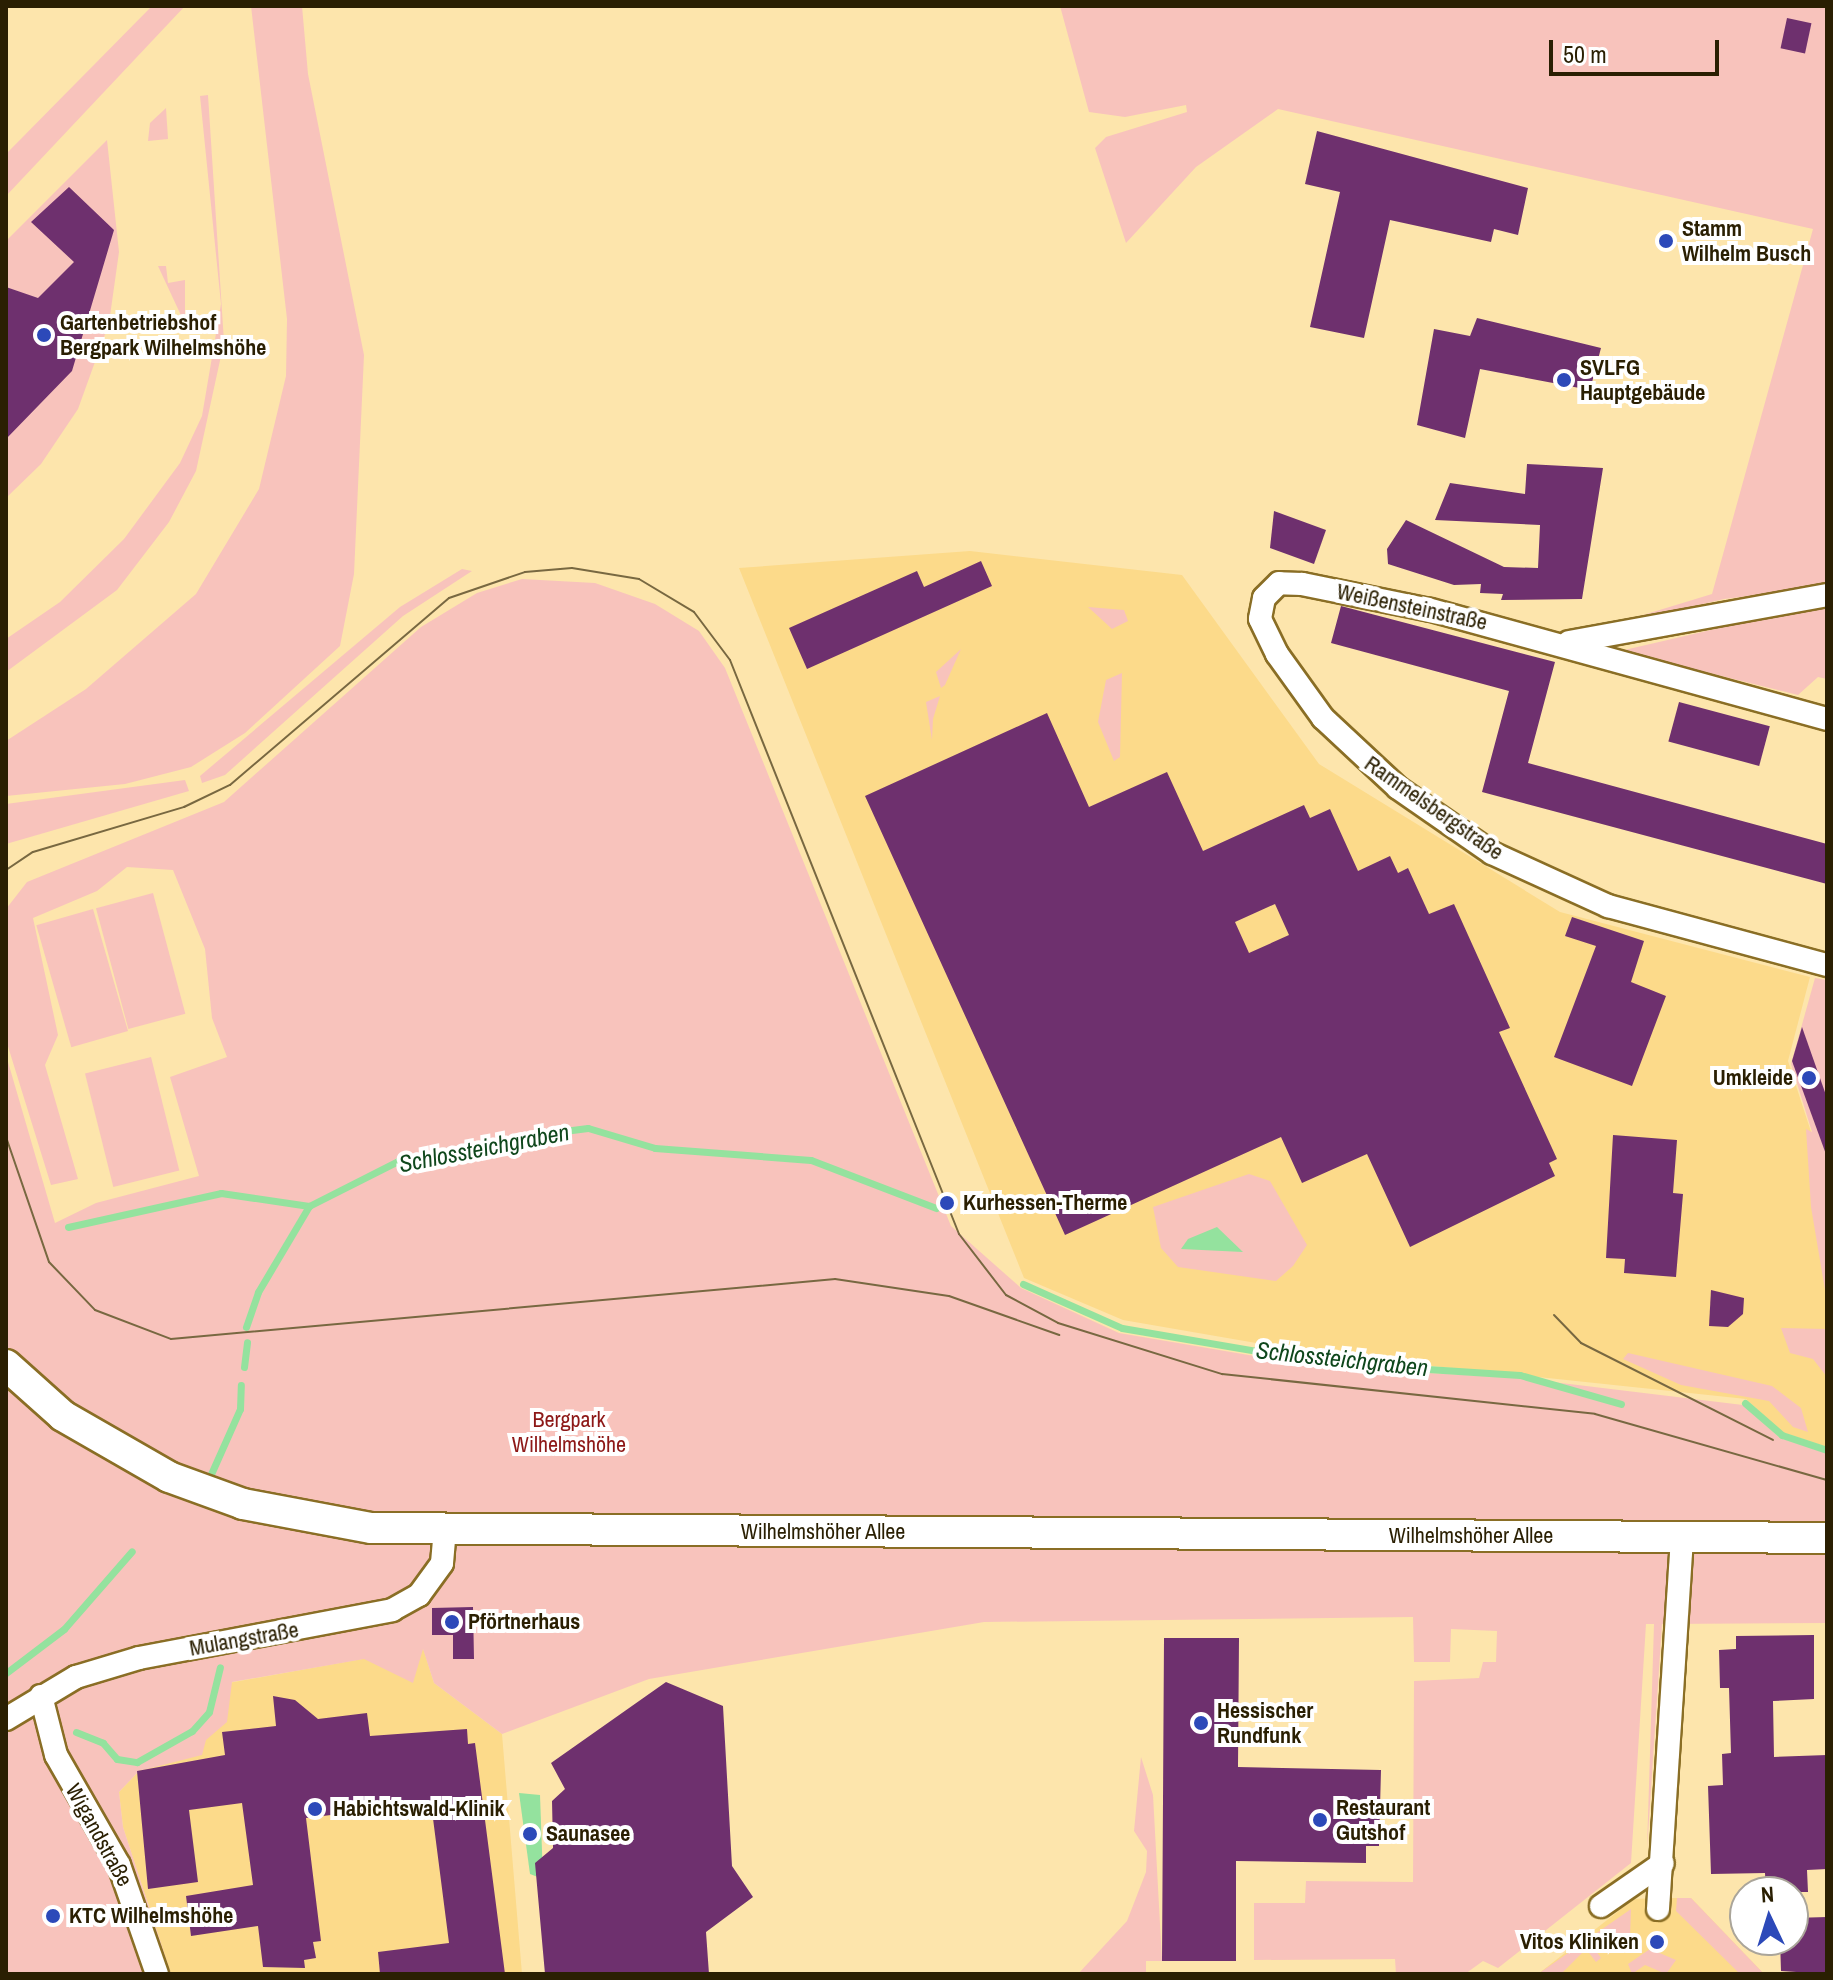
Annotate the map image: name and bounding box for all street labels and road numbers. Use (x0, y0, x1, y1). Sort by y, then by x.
street label: Weißensteinstraße (1334, 578, 1490, 636)
street label: Rammelsbergstraße (1360, 750, 1508, 866)
street label: Wilhelmshöher Allee (740, 1519, 906, 1545)
street label: Wilhelmshöher Allee (1388, 1523, 1554, 1549)
street label: Mulangstraße (187, 1616, 301, 1662)
street label: Wigandstraße (60, 1779, 138, 1891)

